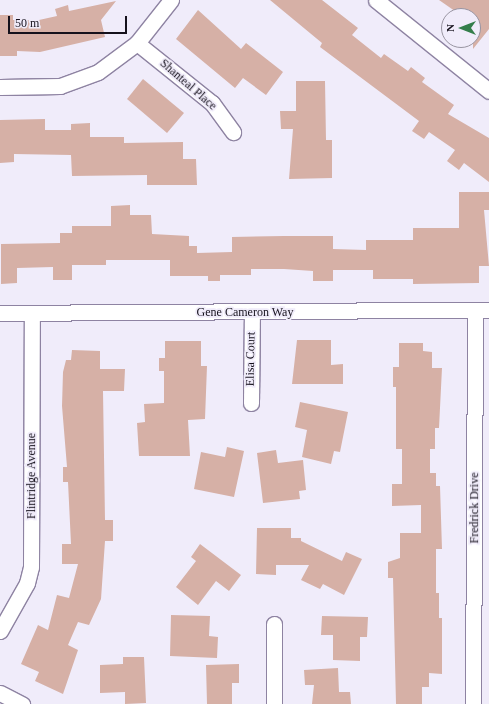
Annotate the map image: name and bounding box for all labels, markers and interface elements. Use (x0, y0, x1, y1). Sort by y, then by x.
scale bar (10, 8, 129, 34)
north arrow (441, 8, 481, 48)
text: 50 m (15, 16, 39, 30)
text: N (444, 24, 456, 32)
street label: Shanteal Place (157, 57, 219, 113)
street label: Gene Cameron Way (197, 306, 293, 320)
street label: Elisa Court (243, 332, 259, 386)
street label: Flintridge Avenue (25, 433, 39, 519)
street label: Fredrick Drive (468, 473, 482, 543)

